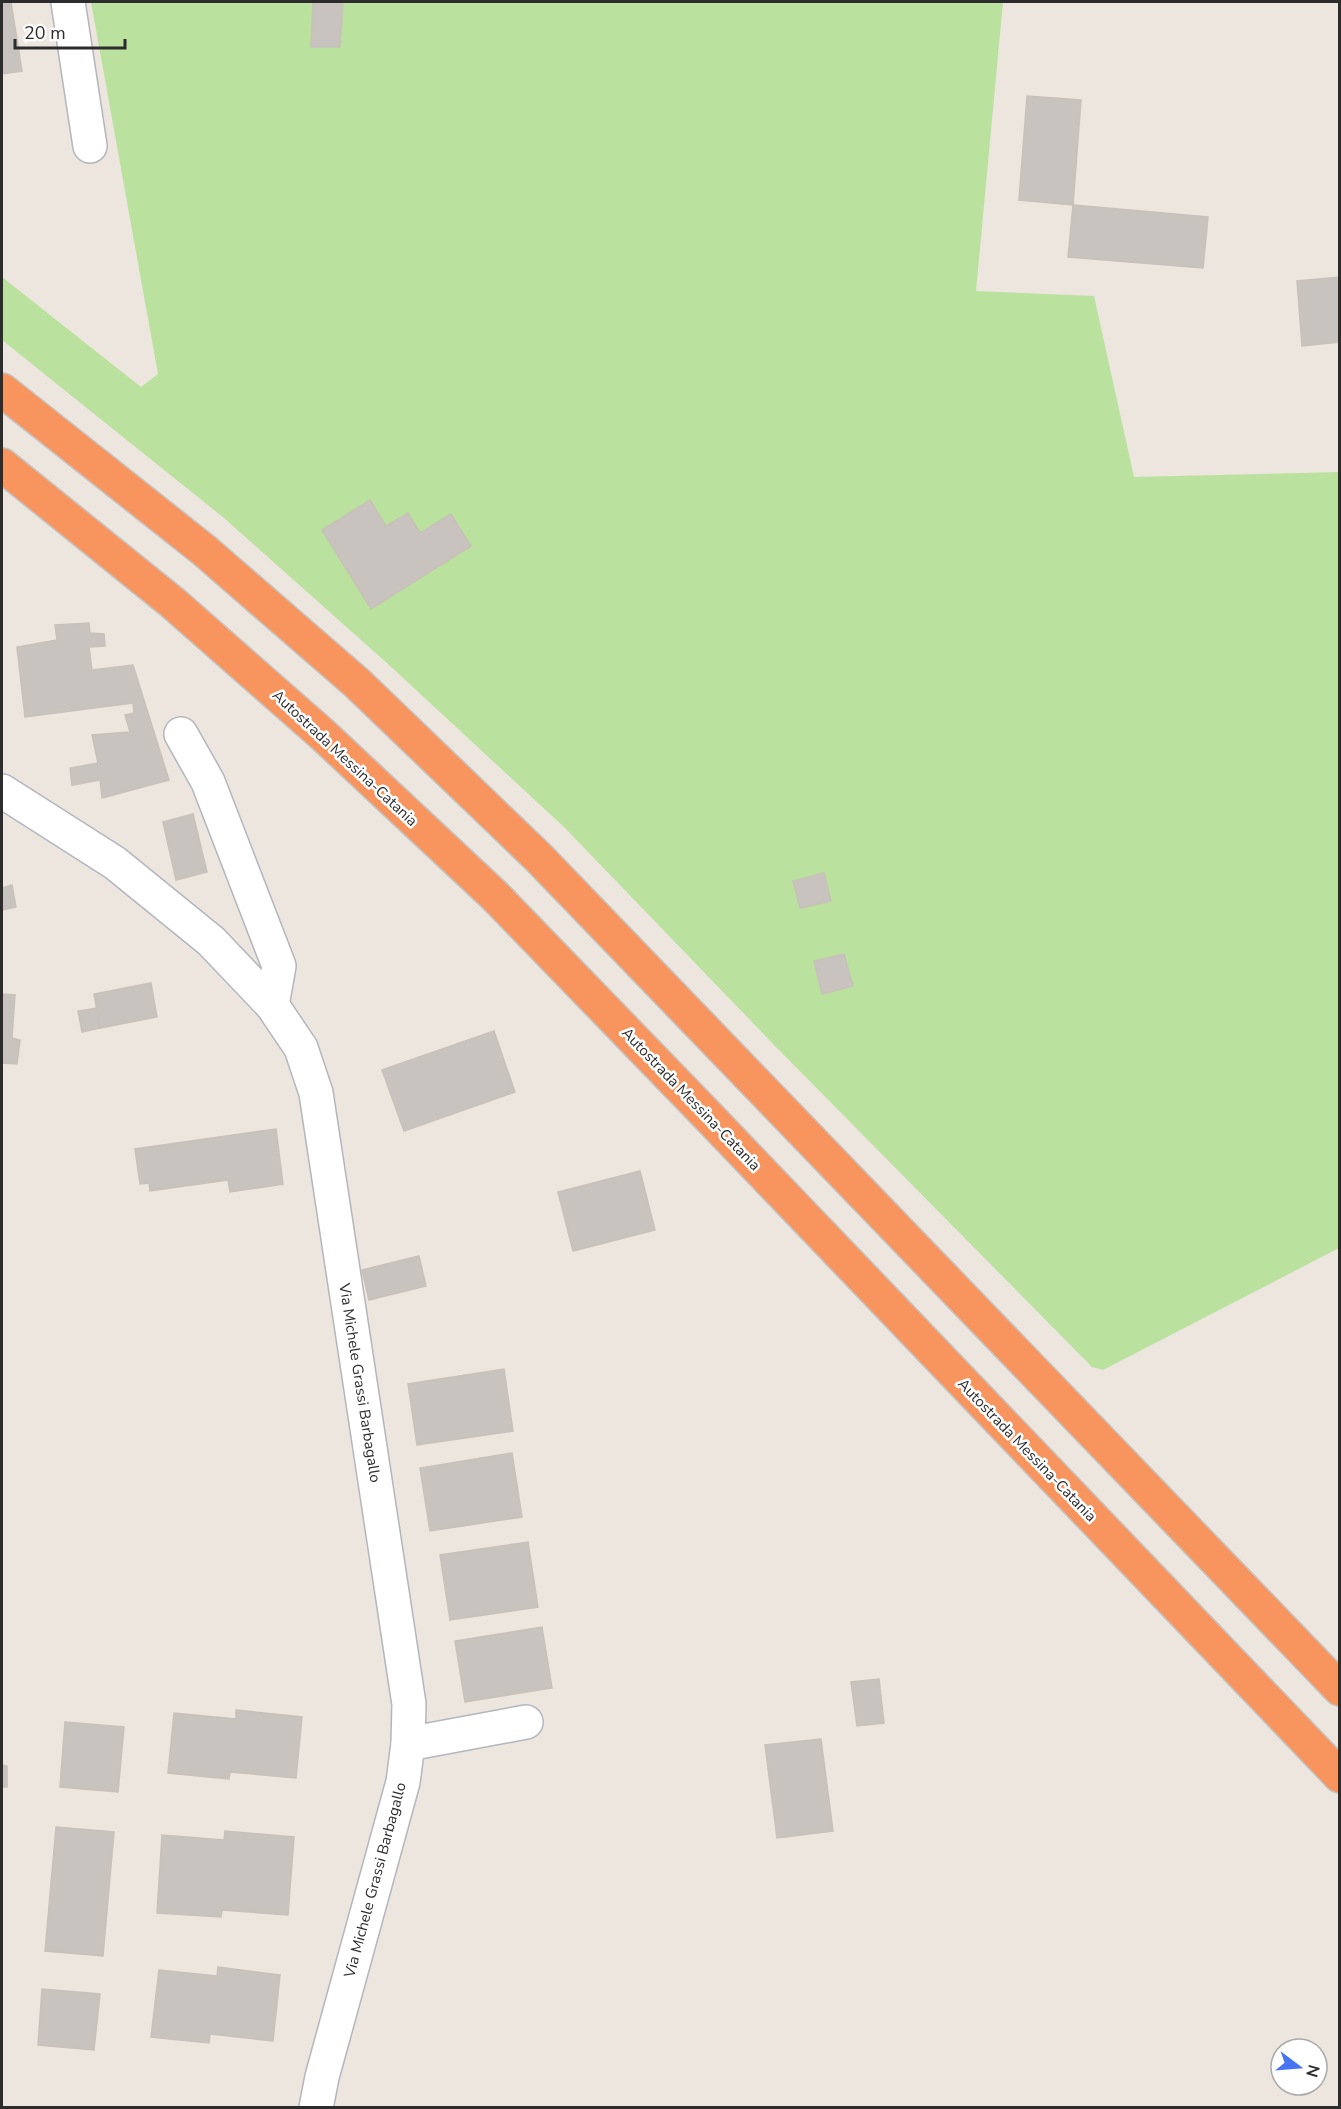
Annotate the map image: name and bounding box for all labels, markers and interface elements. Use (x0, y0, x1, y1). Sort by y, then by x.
scale bar (15, 12, 124, 50)
text: 20 m (24, 21, 66, 45)
street label: Autostrada Messina-Catania (268, 685, 422, 831)
street label: Autostrada Messina-Catania (617, 1023, 765, 1175)
street label: Via Michele Grassi Barbagallo (334, 1281, 386, 1484)
street label: Autostrada Messina-Catania (953, 1374, 1101, 1526)
street label: Via Michele Grassi Barbagallo (339, 1780, 411, 1981)
north arrow (1269, 2037, 1329, 2097)
text: N (1300, 2062, 1325, 2080)

